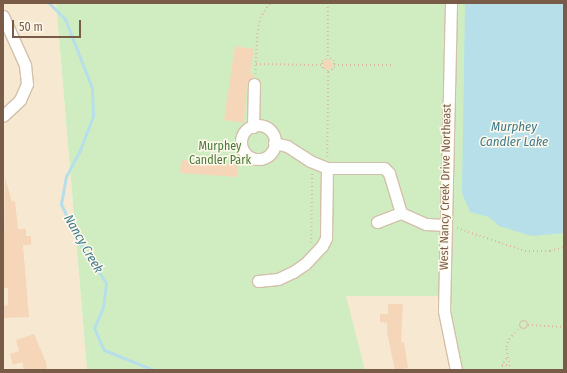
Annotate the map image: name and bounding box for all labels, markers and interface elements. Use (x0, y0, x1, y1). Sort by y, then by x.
scale bar (14, 12, 83, 38)
text: 50 m (19, 20, 43, 34)
street label: West Nancy Creek Drive Northeast (437, 104, 455, 270)
water label: Murphey Candler Lake (480, 120, 548, 151)
park label: Murphey Candler Park (189, 140, 251, 168)
water label: Nancy Creek (60, 212, 106, 276)

